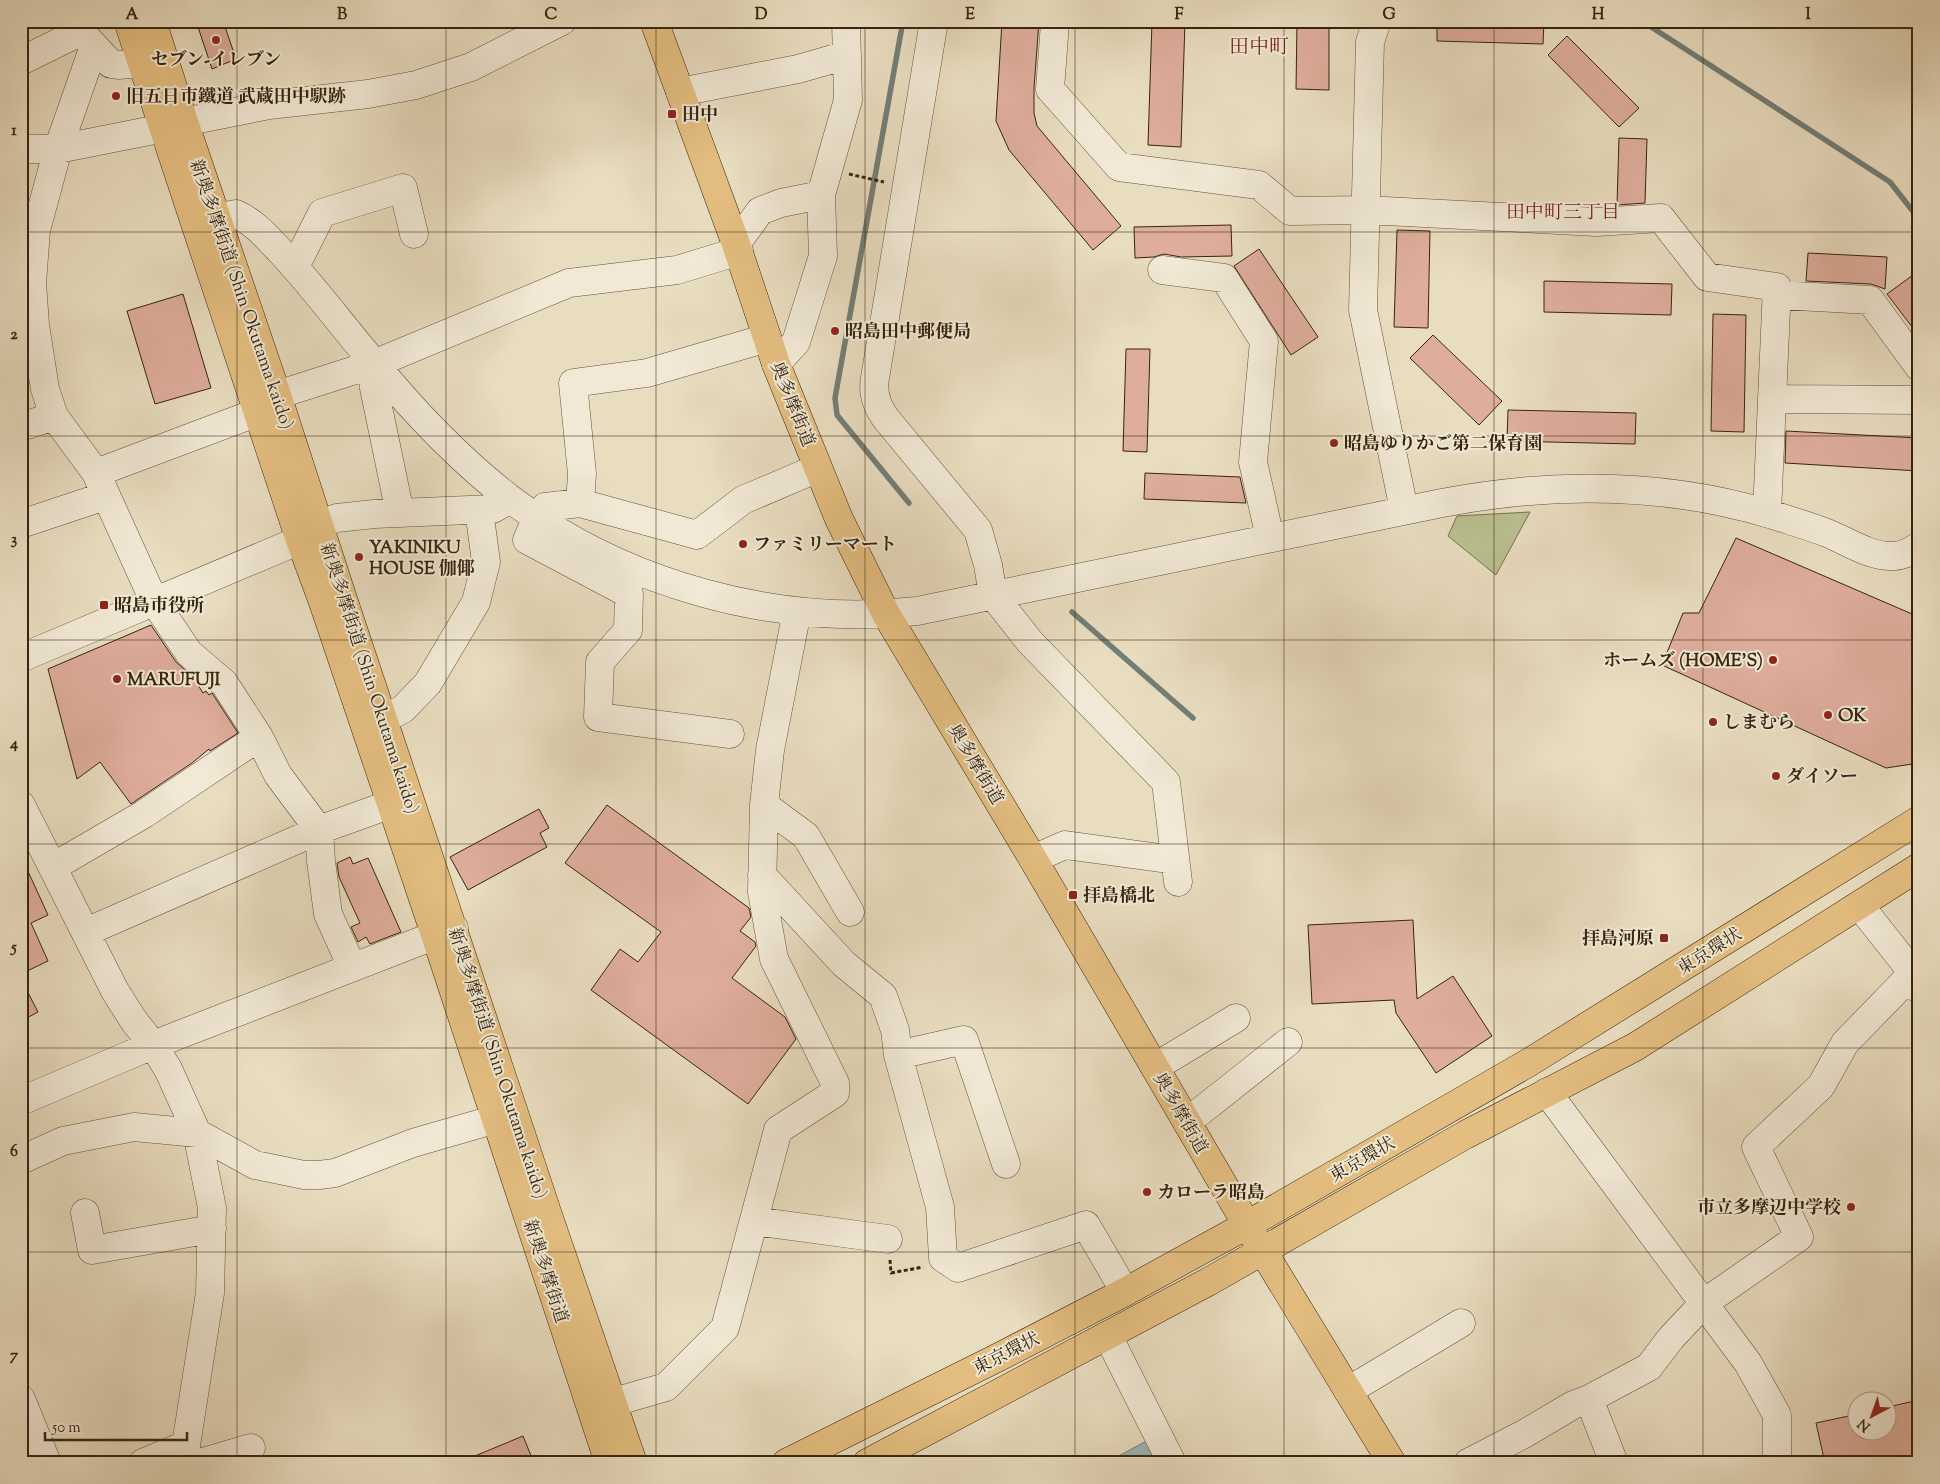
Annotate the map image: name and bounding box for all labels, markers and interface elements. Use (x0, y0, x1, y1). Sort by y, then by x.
text: A (126, 4, 139, 27)
text: B (337, 4, 347, 27)
text: C (545, 4, 558, 27)
text: D (755, 4, 768, 27)
text: E (965, 4, 975, 27)
text: F (1175, 4, 1184, 27)
text: G (1382, 4, 1396, 27)
text: H (1592, 4, 1605, 27)
text: I (1805, 4, 1811, 27)
marker: セブン-イレブン (210, 34, 222, 46)
district label: 田中町 (1229, 34, 1289, 63)
place label: セブン-イレブン (151, 48, 281, 74)
place label: 旧五日市鐵道 武蔵田中駅跡 (126, 85, 346, 111)
marker: 旧五日市鐵道 武蔵田中駅跡 (110, 90, 122, 102)
place label: 田中 (682, 103, 718, 129)
marker: 田中 (666, 108, 678, 120)
text: 1 (11, 120, 17, 143)
street label: 新奥多摩街道 (Shin Okutama kaido) (182, 156, 299, 433)
district label: 田中町三丁目 (1506, 200, 1620, 227)
place label: 昭島田中郵便局 (845, 320, 971, 346)
text: 2 (10, 324, 18, 347)
marker: 昭島田中郵便局 (829, 325, 841, 337)
street label: 奥多摩街道 (762, 358, 820, 451)
place label: 昭島ゆりかご第二保育園 (1344, 432, 1542, 458)
marker: 昭島ゆりかご第二保育園 (1328, 437, 1340, 449)
text: 3 (11, 529, 18, 552)
place label: ファミリーマート (753, 533, 897, 559)
place label: YAKINIKU HOUSE 伽倻 (369, 536, 475, 583)
marker: ファミリーマート (737, 538, 749, 550)
street label: 新奥多摩街道 (Shin Okutama kaido) (312, 540, 424, 818)
marker: YAKINIKU HOUSE 伽倻 (353, 551, 365, 563)
place label: 昭島市役所 (114, 594, 204, 620)
marker: 昭島市役所 (98, 599, 110, 611)
place label: ホームズ (HOME'S) (1603, 649, 1763, 675)
marker: ホームズ (HOME'S) (1767, 654, 1779, 666)
place label: MARUFUJI (127, 668, 221, 694)
marker: MARUFUJI (111, 673, 123, 685)
place label: OK (1838, 704, 1867, 730)
marker: OK (1822, 709, 1834, 721)
place label: しまむら (1723, 711, 1795, 737)
marker: しまむら (1707, 716, 1719, 728)
street label: 奥多摩街道 (940, 720, 1009, 810)
text: 4 (9, 733, 18, 756)
place label: ダイソー (1786, 765, 1858, 791)
marker: ダイソー (1770, 770, 1782, 782)
place label: 拝島橋北 (1083, 884, 1155, 910)
marker: 拝島橋北 (1067, 889, 1079, 901)
street label: 東京環状 (1673, 923, 1747, 983)
street label: 新奥多摩街道 (Shin Okutama kaido) (440, 925, 552, 1203)
place label: 拝島河原 (1582, 927, 1654, 953)
marker: 拝島河原 (1658, 932, 1670, 944)
text: 5 (9, 937, 17, 960)
street label: 奥多摩街道 (1146, 1069, 1213, 1159)
street label: 東京環状 (1325, 1131, 1401, 1190)
text: 6 (10, 1141, 18, 1164)
place label: カローラ昭島 (1157, 1181, 1265, 1207)
marker: カローラ昭島 (1141, 1186, 1153, 1198)
place label: 市立多摩辺中学校 (1697, 1196, 1841, 1222)
marker: 市立多摩辺中学校 (1845, 1201, 1857, 1213)
street label: 新奥多摩街道 (515, 1216, 573, 1327)
street label: 東京環状 (969, 1327, 1045, 1383)
text: 7 (10, 1345, 19, 1368)
north arrow (1848, 1392, 1898, 1442)
scale bar (45, 1409, 188, 1441)
text: N (1854, 1413, 1876, 1436)
text: 50 m (51, 1418, 81, 1439)

